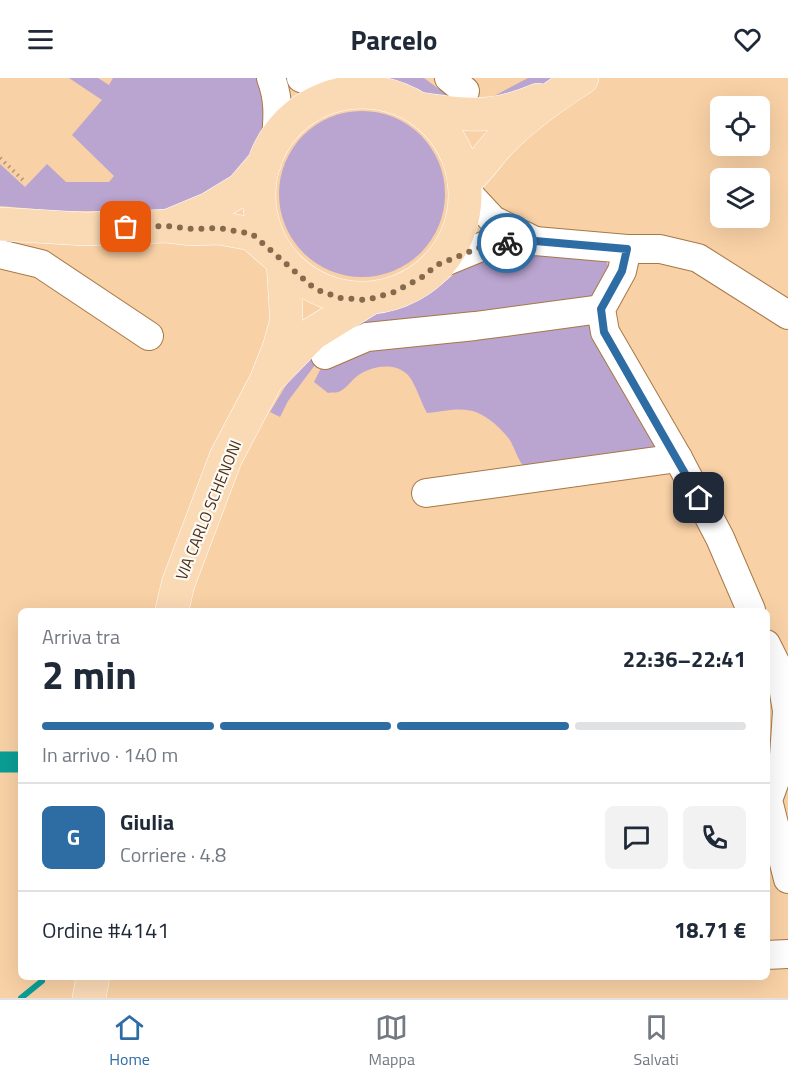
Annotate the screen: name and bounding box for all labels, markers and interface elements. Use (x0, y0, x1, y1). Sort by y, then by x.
text: Parcelo (351, 19, 437, 60)
icon: menu (24, 23, 57, 56)
icon: heart (731, 23, 764, 56)
map controls (710, 96, 770, 228)
button: locate (710, 96, 770, 156)
button: layers (710, 168, 770, 228)
pin (100, 201, 151, 252)
icon: bag (109, 210, 142, 243)
courier (477, 213, 537, 273)
icon: bike (491, 227, 524, 260)
street label: VIA CARLO SCHENONI (169, 436, 247, 584)
pin (673, 472, 724, 523)
icon: home (682, 481, 715, 514)
text: Arriva tra (42, 621, 120, 652)
text: 22:36–22:41 (623, 642, 746, 676)
text: 2 min (42, 645, 137, 704)
text: In arrivo · 140 m (42, 739, 178, 770)
text: Giulia (120, 805, 174, 839)
button: chat (605, 806, 668, 869)
button: phone (683, 806, 746, 869)
text: G (67, 820, 80, 854)
text: Corriere · 4.8 (120, 839, 226, 870)
text: Ordine #4141 (42, 913, 170, 947)
text: 18.71 € (674, 913, 746, 947)
tab: Home (109, 1011, 150, 1071)
tab: Mappa (369, 1011, 415, 1071)
tab: Salvati (634, 1011, 679, 1071)

